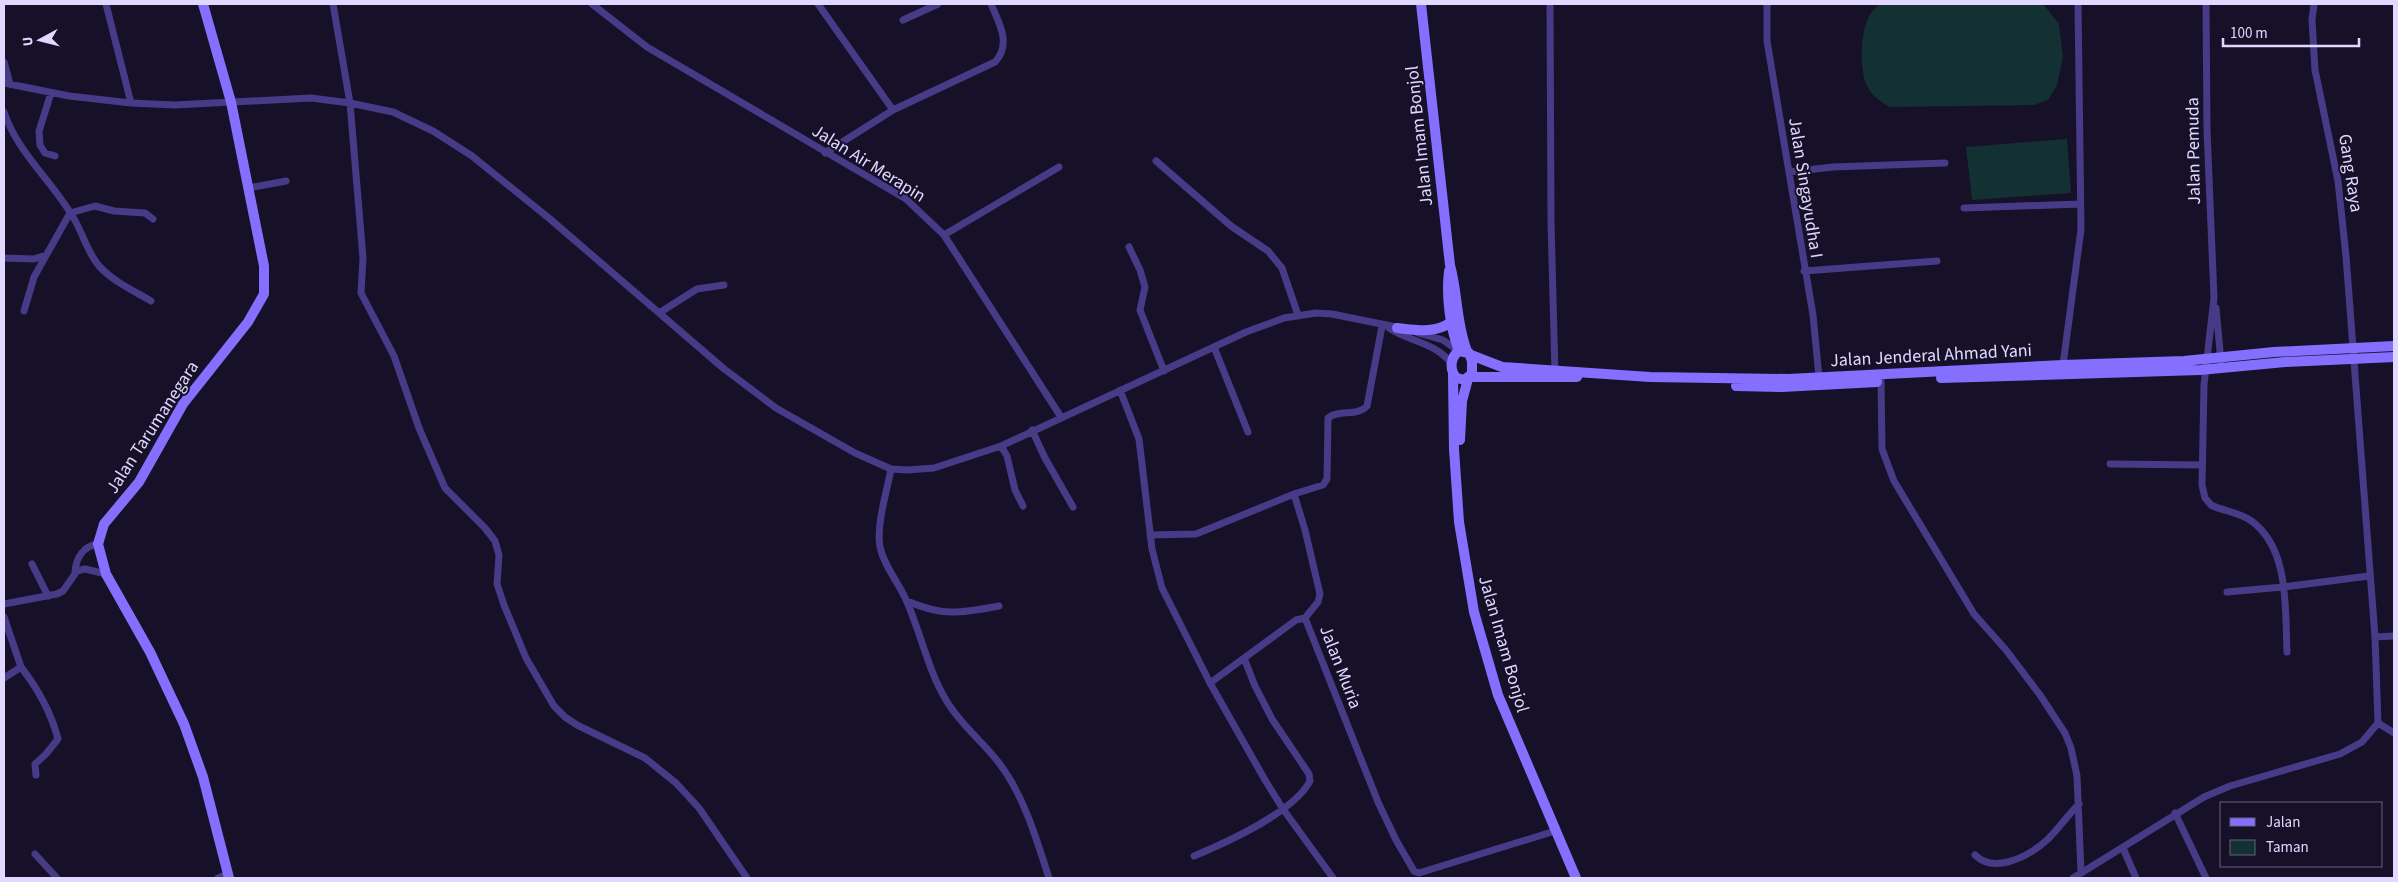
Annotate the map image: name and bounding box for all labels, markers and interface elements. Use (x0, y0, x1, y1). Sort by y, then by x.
north arrow (15, 15, 65, 65)
scale bar (2223, 15, 2359, 47)
text: 100 m (2230, 23, 2268, 44)
text: U (18, 36, 39, 47)
street label: Jalan Imam Bonjol (1400, 65, 1439, 207)
street label: Jalan Pemuda (2180, 97, 2207, 205)
street label: Jalan Singayudha I (1782, 116, 1829, 260)
street label: Jalan Air Merapin (807, 118, 930, 208)
street label: Gang Raya (2332, 132, 2369, 214)
street label: Jalan Jenderal Ahmad Yani (1829, 338, 2033, 373)
street label: Jalan Tarumanegara (100, 356, 205, 498)
street label: Jalan Imam Bonjol (1472, 573, 1535, 715)
street label: Jalan Muria (1313, 622, 1368, 712)
legend (2220, 802, 2383, 867)
text: Jalan (2266, 812, 2300, 833)
text: Taman (2266, 837, 2309, 858)

